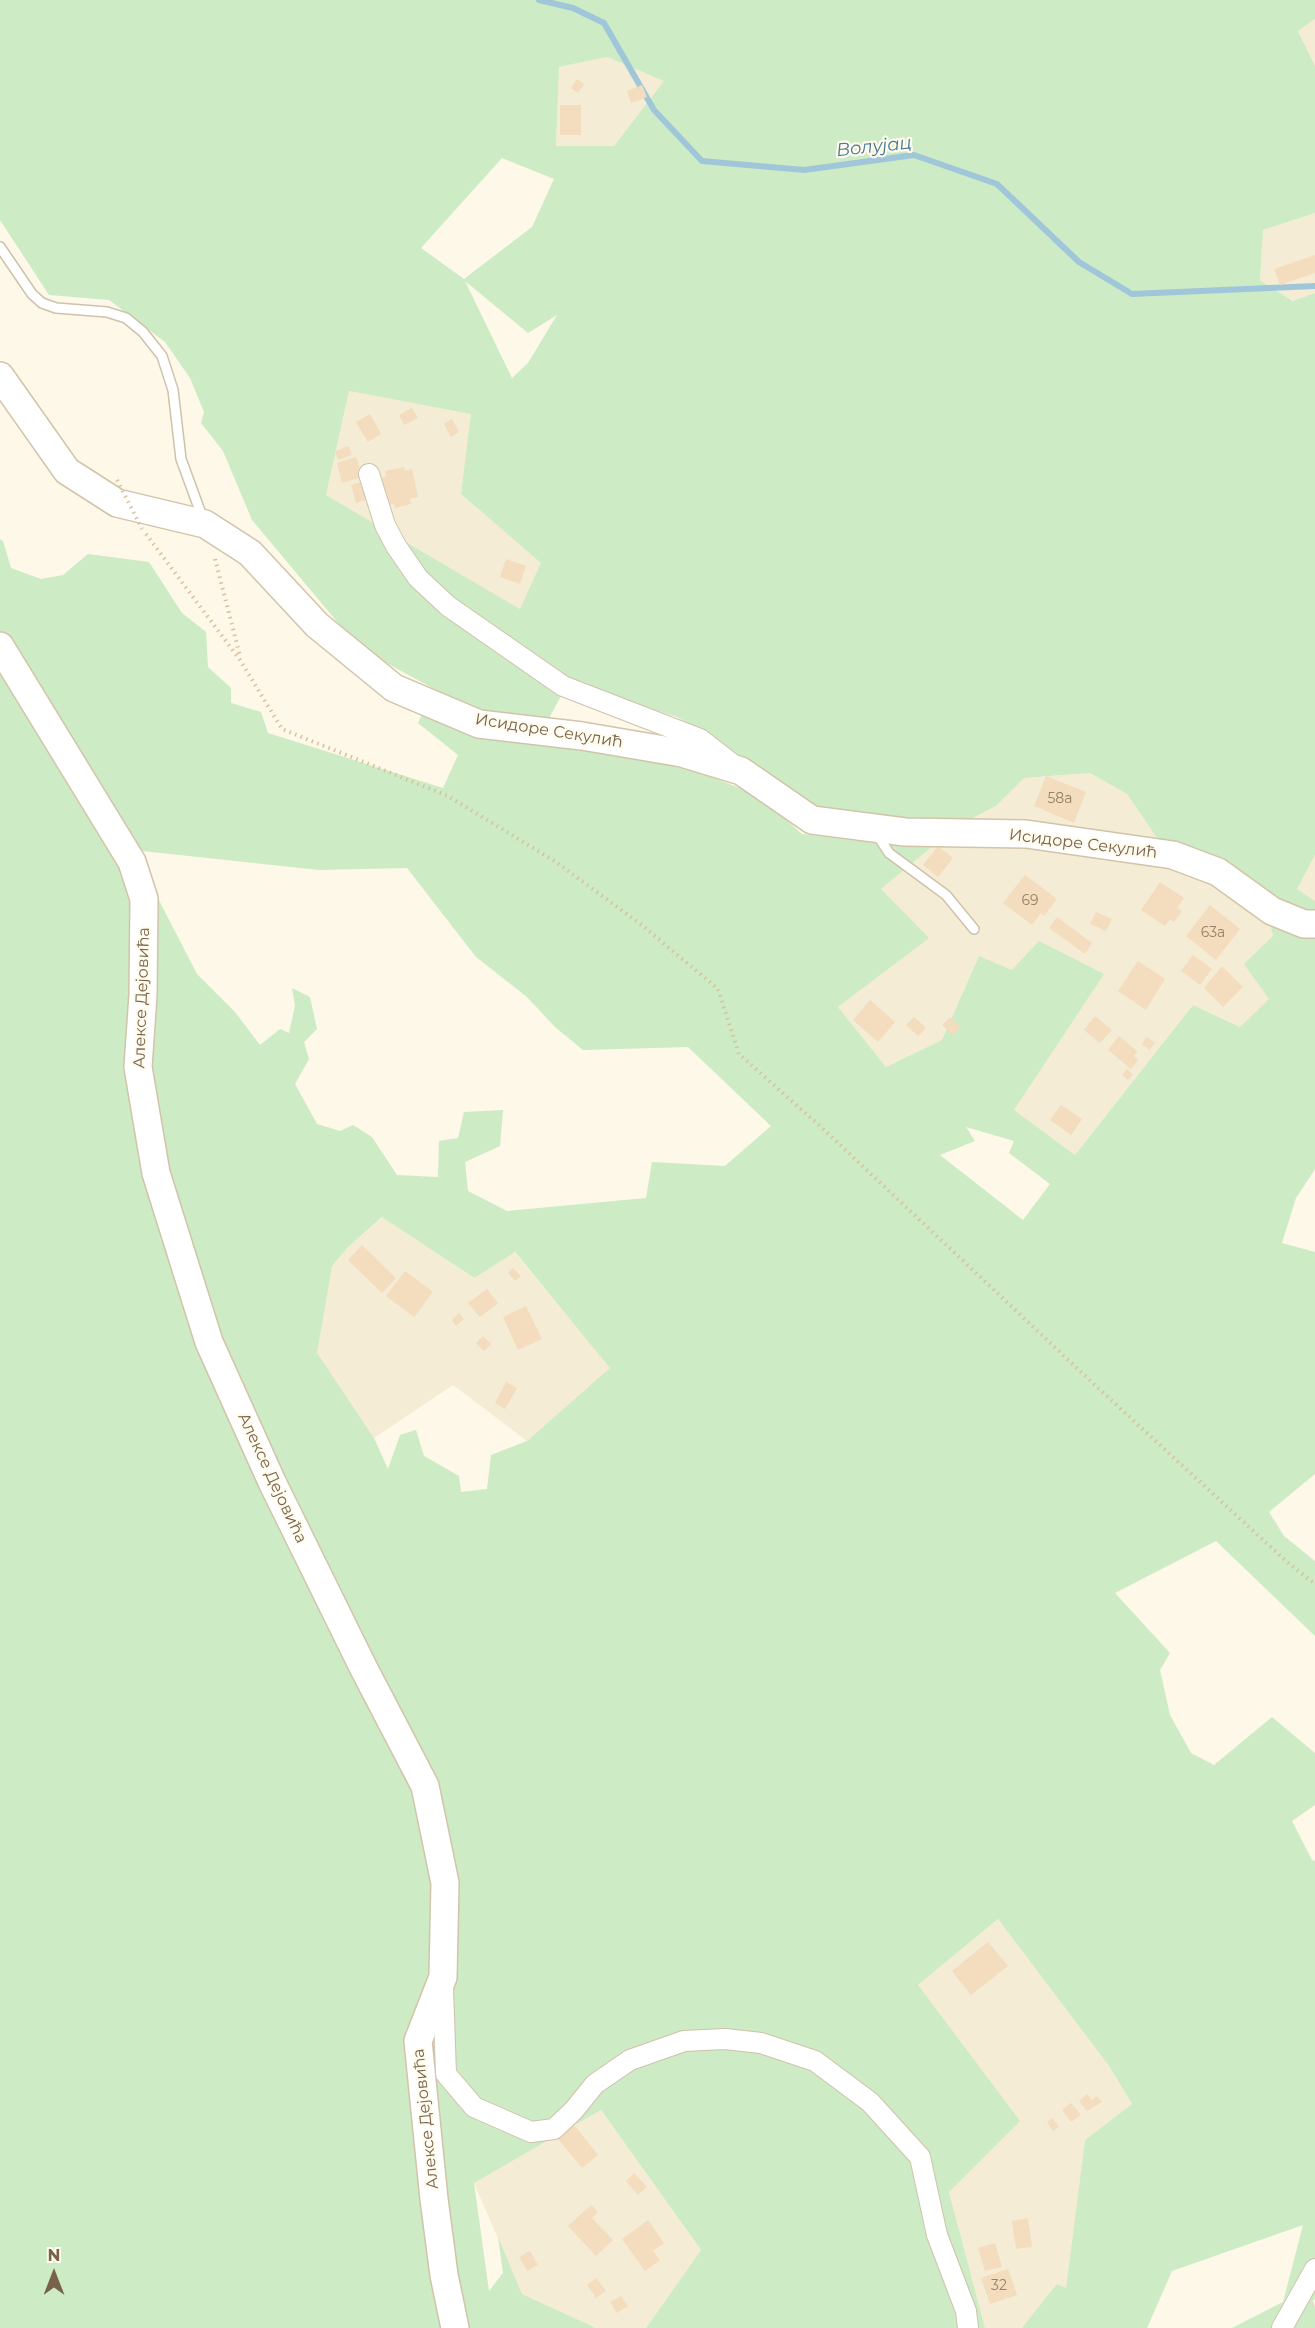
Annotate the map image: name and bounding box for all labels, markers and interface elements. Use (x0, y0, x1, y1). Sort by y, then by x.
water label: Волујац (835, 132, 913, 162)
street label: Исидоре Секулић (474, 710, 624, 752)
house number: 58a (1047, 791, 1073, 807)
street label: Исидоре Секулић (1008, 825, 1158, 863)
house number: 69 (1021, 893, 1039, 909)
house number: 63a (1201, 925, 1225, 941)
street label: Алексе Дејовића (130, 927, 154, 1069)
street label: Алексе Дејовића (233, 1410, 311, 1546)
street label: Алексе Дејовића (409, 2048, 443, 2190)
north arrow (24, 2244, 84, 2304)
text: N (48, 2246, 60, 2265)
house number: 32 (991, 2278, 1007, 2294)

